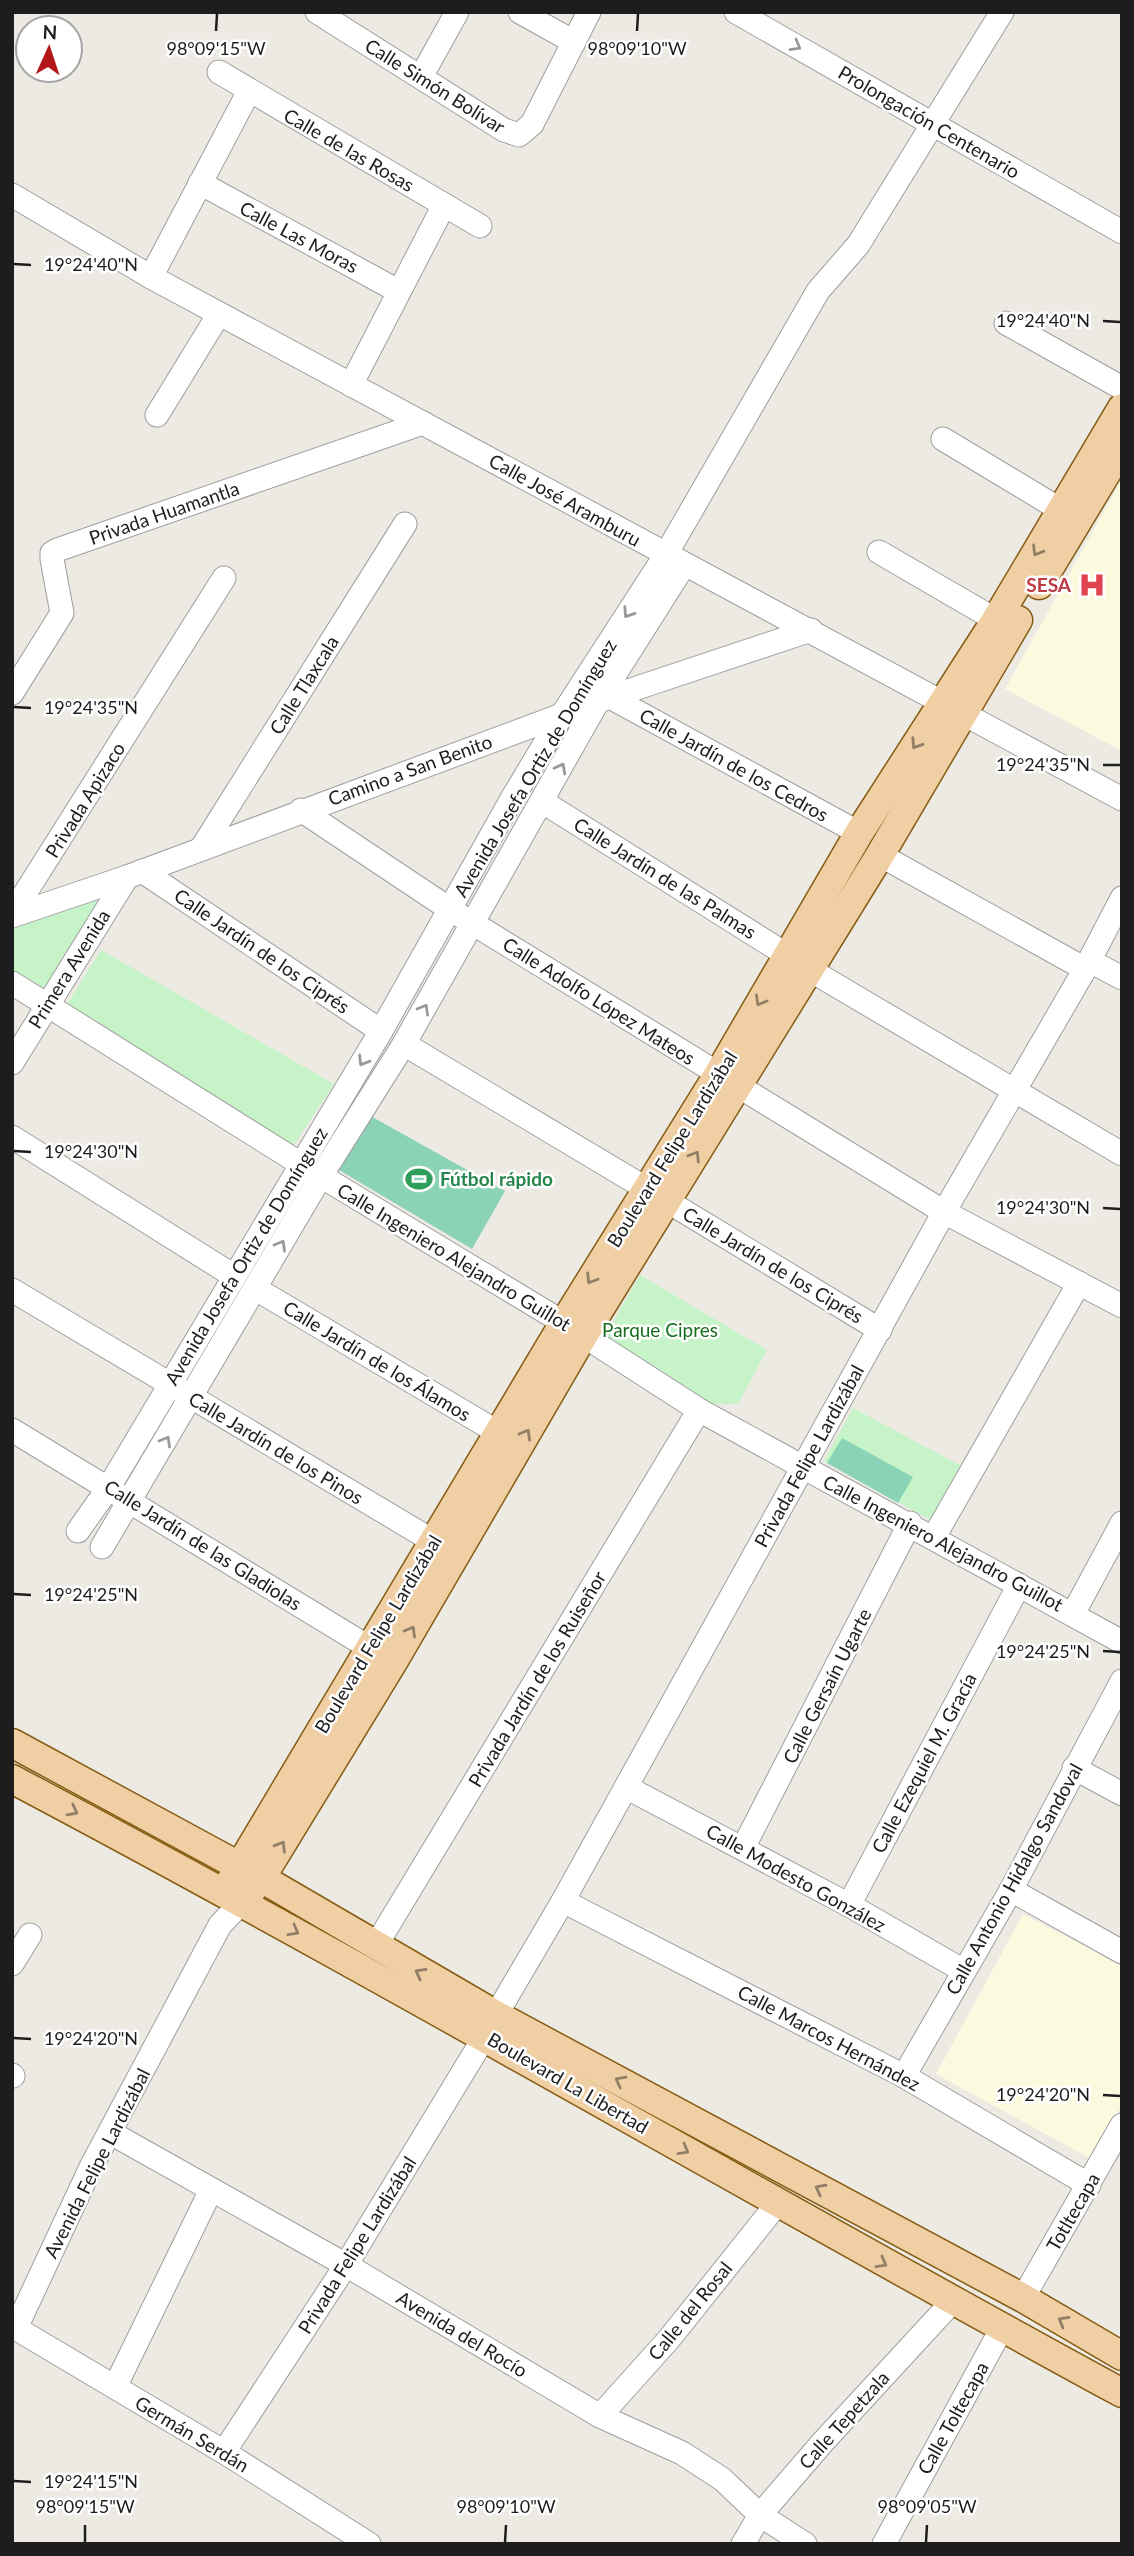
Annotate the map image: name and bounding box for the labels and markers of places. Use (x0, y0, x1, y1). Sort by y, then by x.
hospital icon: SESA (1077, 570, 1107, 600)
place label: SESA (1026, 573, 1072, 596)
sports icon: Fútbol rápido (404, 1164, 434, 1194)
place label: Fútbol rápido (440, 1167, 553, 1190)

